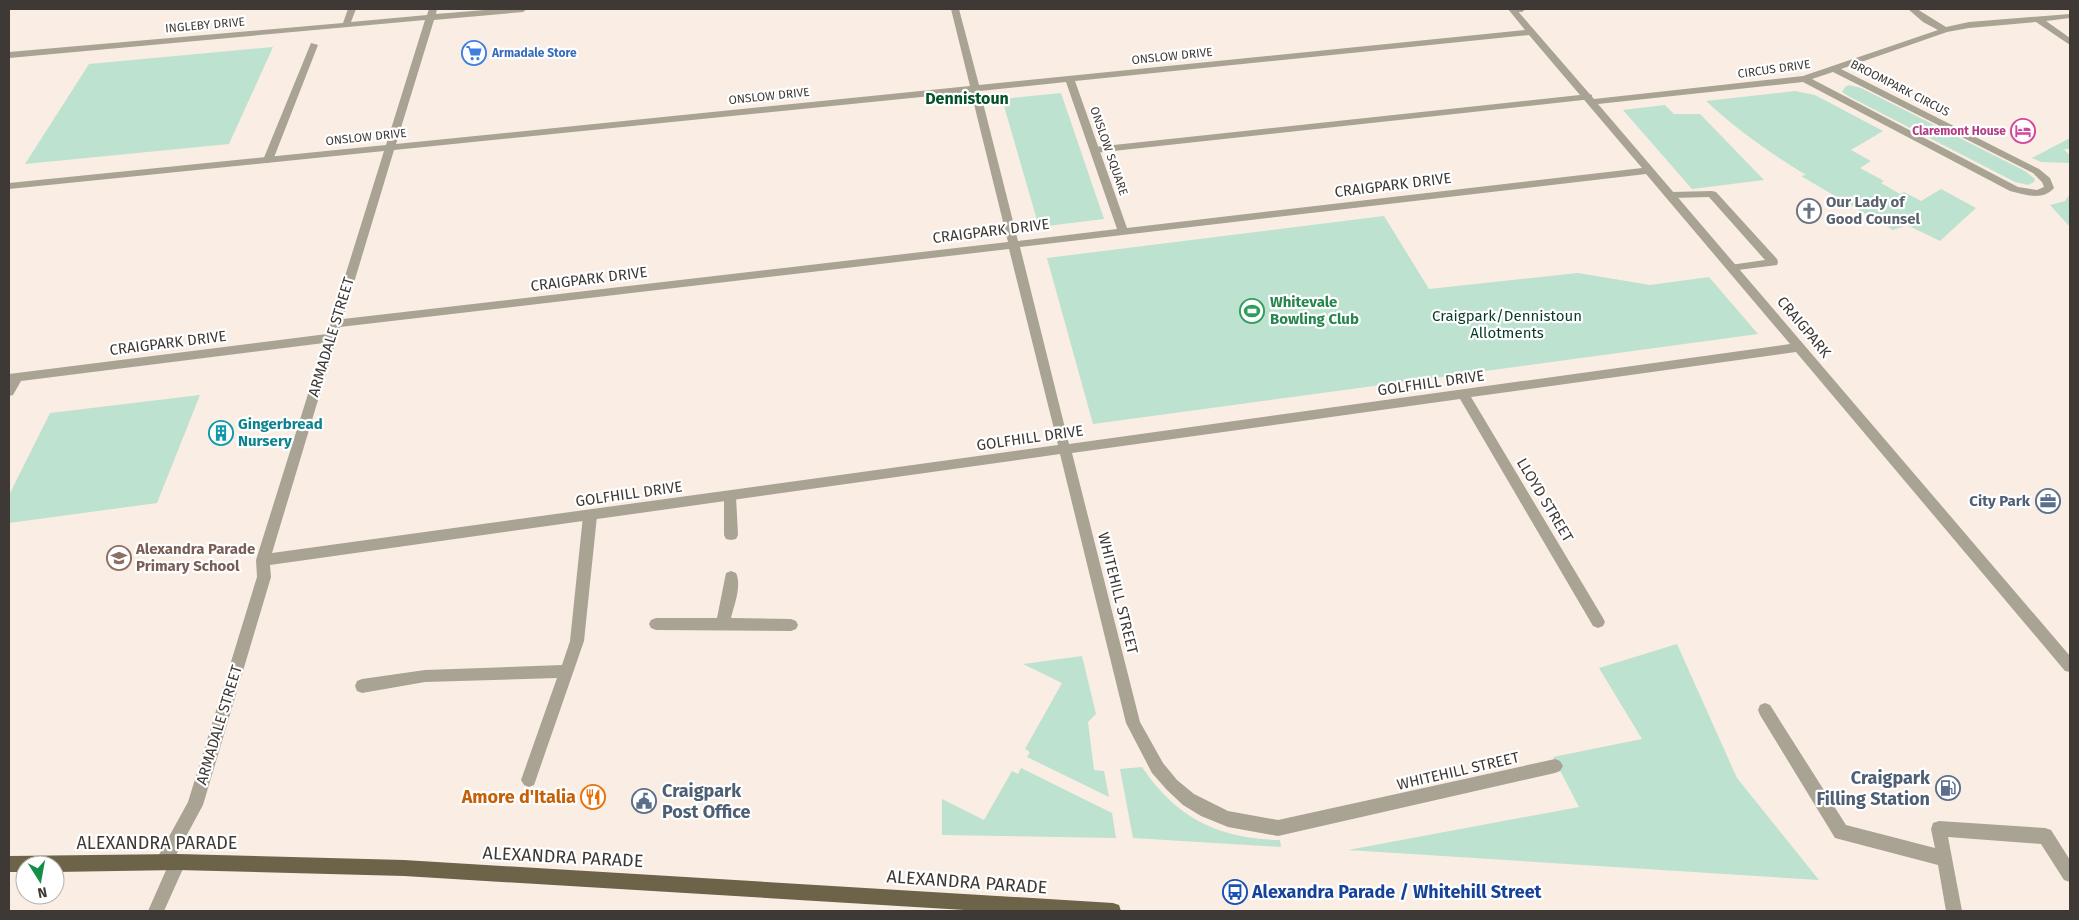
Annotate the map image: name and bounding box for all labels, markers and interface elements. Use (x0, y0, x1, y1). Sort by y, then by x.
street label: INGLEBY DRIVE (164, 15, 246, 35)
supermarket icon: Armadale Store (461, 40, 487, 66)
street label: ONSLOW DRIVE (1131, 45, 1213, 67)
place label: Armadale Store (491, 46, 577, 60)
street label: CIRCUS DRIVE (1737, 57, 1811, 81)
street label: BROOMPARK CIRCUS (1848, 57, 1952, 119)
street label: ONSLOW DRIVE (728, 85, 810, 107)
district label: Dennistoun (925, 89, 1009, 108)
street label: ONSLOW SQUARE (1087, 105, 1131, 197)
hotel icon: Claremont House (2010, 118, 2036, 144)
place label: Claremont House (1912, 124, 2006, 138)
street label: ONSLOW DRIVE (325, 126, 407, 148)
street label: CRAIGPARK DRIVE (1333, 169, 1453, 201)
place label: Our Lady of Good Counsel (1826, 193, 1921, 228)
church icon: Our Lady of Good Counsel (1796, 198, 1822, 224)
street label: CRAIGPARK DRIVE (931, 215, 1051, 247)
street label: CRAIGPARK DRIVE (529, 263, 649, 295)
street label: ARMADALE STREET (304, 275, 358, 399)
place label: Whitevale Bowling Club (1270, 293, 1359, 328)
street label: CRAIGPARK (1773, 293, 1835, 361)
sports icon: Whitevale Bowling Club (1239, 298, 1265, 324)
park label: Craigpark/Dennistoun Allotments (1432, 307, 1582, 342)
street label: CRAIGPARK DRIVE (108, 327, 228, 359)
street label: GOLFHILL DRIVE (1376, 367, 1486, 399)
place label: Gingerbread Nursery (238, 415, 323, 450)
building icon: Gingerbread Nursery (208, 420, 234, 446)
street label: GOLFHILL DRIVE (975, 422, 1085, 454)
street label: LLOYD STREET (1513, 455, 1577, 545)
street label: GOLFHILL DRIVE (574, 478, 684, 510)
office icon: City Park (2035, 488, 2061, 514)
place label: City Park (1969, 492, 2031, 510)
street label: WHITEHILL STREET (1094, 530, 1142, 656)
place label: Alexandra Parade Primary School (135, 540, 255, 575)
school or university icon: Alexandra Parade Primary School (106, 545, 132, 571)
street label: ARMADALE STREET (192, 663, 246, 787)
street label: WHITEHILL STREET (1395, 748, 1521, 794)
place label: Craigpark Filling Station (1817, 767, 1931, 810)
fuel station icon: Craigpark Filling Station (1935, 775, 1961, 801)
place label: Craigpark Post Office (662, 780, 751, 823)
restaurant icon: Amore d'Italia (580, 784, 606, 810)
place label: Amore d'Italia (461, 786, 576, 808)
public building icon: Craigpark Post Office (631, 788, 657, 814)
street label: ALEXANDRA PARADE (77, 832, 237, 854)
street label: ALEXANDRA PARADE (482, 842, 644, 872)
north arrow (15, 855, 65, 905)
street label: ALEXANDRA PARADE (886, 865, 1048, 899)
bus stop icon: Alexandra Parade / Whitehill Street (1222, 879, 1248, 905)
place label: Alexandra Parade / Whitehill Street (1251, 881, 1543, 903)
text: N (36, 883, 49, 902)

